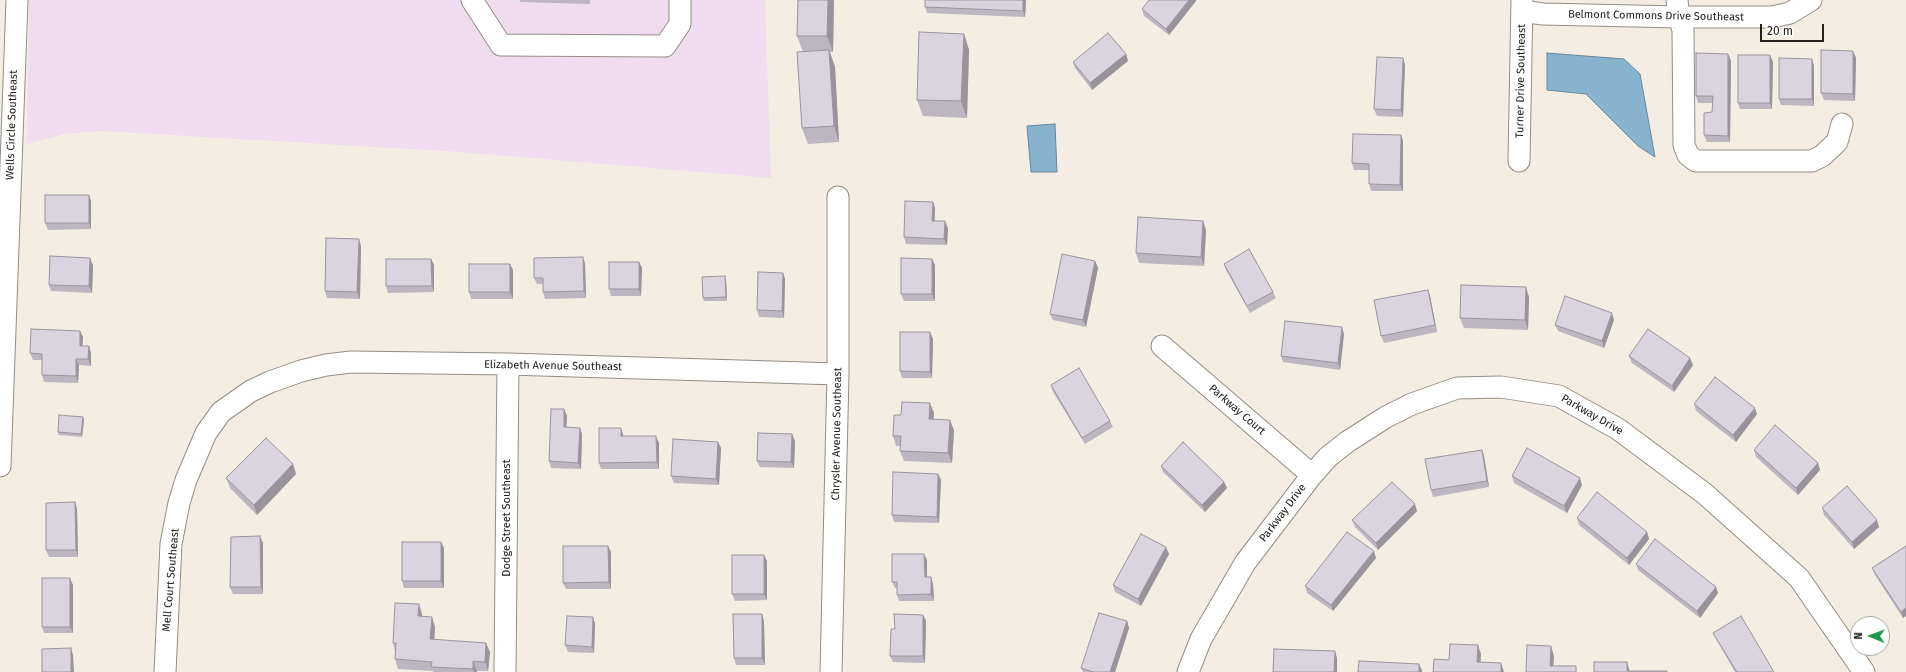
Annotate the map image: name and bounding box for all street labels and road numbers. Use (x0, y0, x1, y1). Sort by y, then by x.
street label: Belmont Commons Drive Southeast (1568, 8, 1744, 24)
street label: Turner Drive Southeast (1513, 24, 1529, 138)
street label: Wells Circle Southeast (3, 70, 21, 180)
street label: Elizabeth Avenue Southeast (484, 358, 622, 374)
street label: Chrysler Avenue Southeast (829, 367, 845, 501)
street label: Parkway Court (1206, 382, 1268, 438)
street label: Parkway Drive (1559, 392, 1625, 438)
street label: Dodge Street Southeast (500, 459, 514, 577)
street label: Parkway Drive (1257, 481, 1309, 545)
street label: Mell Court Southeast (160, 528, 182, 632)

